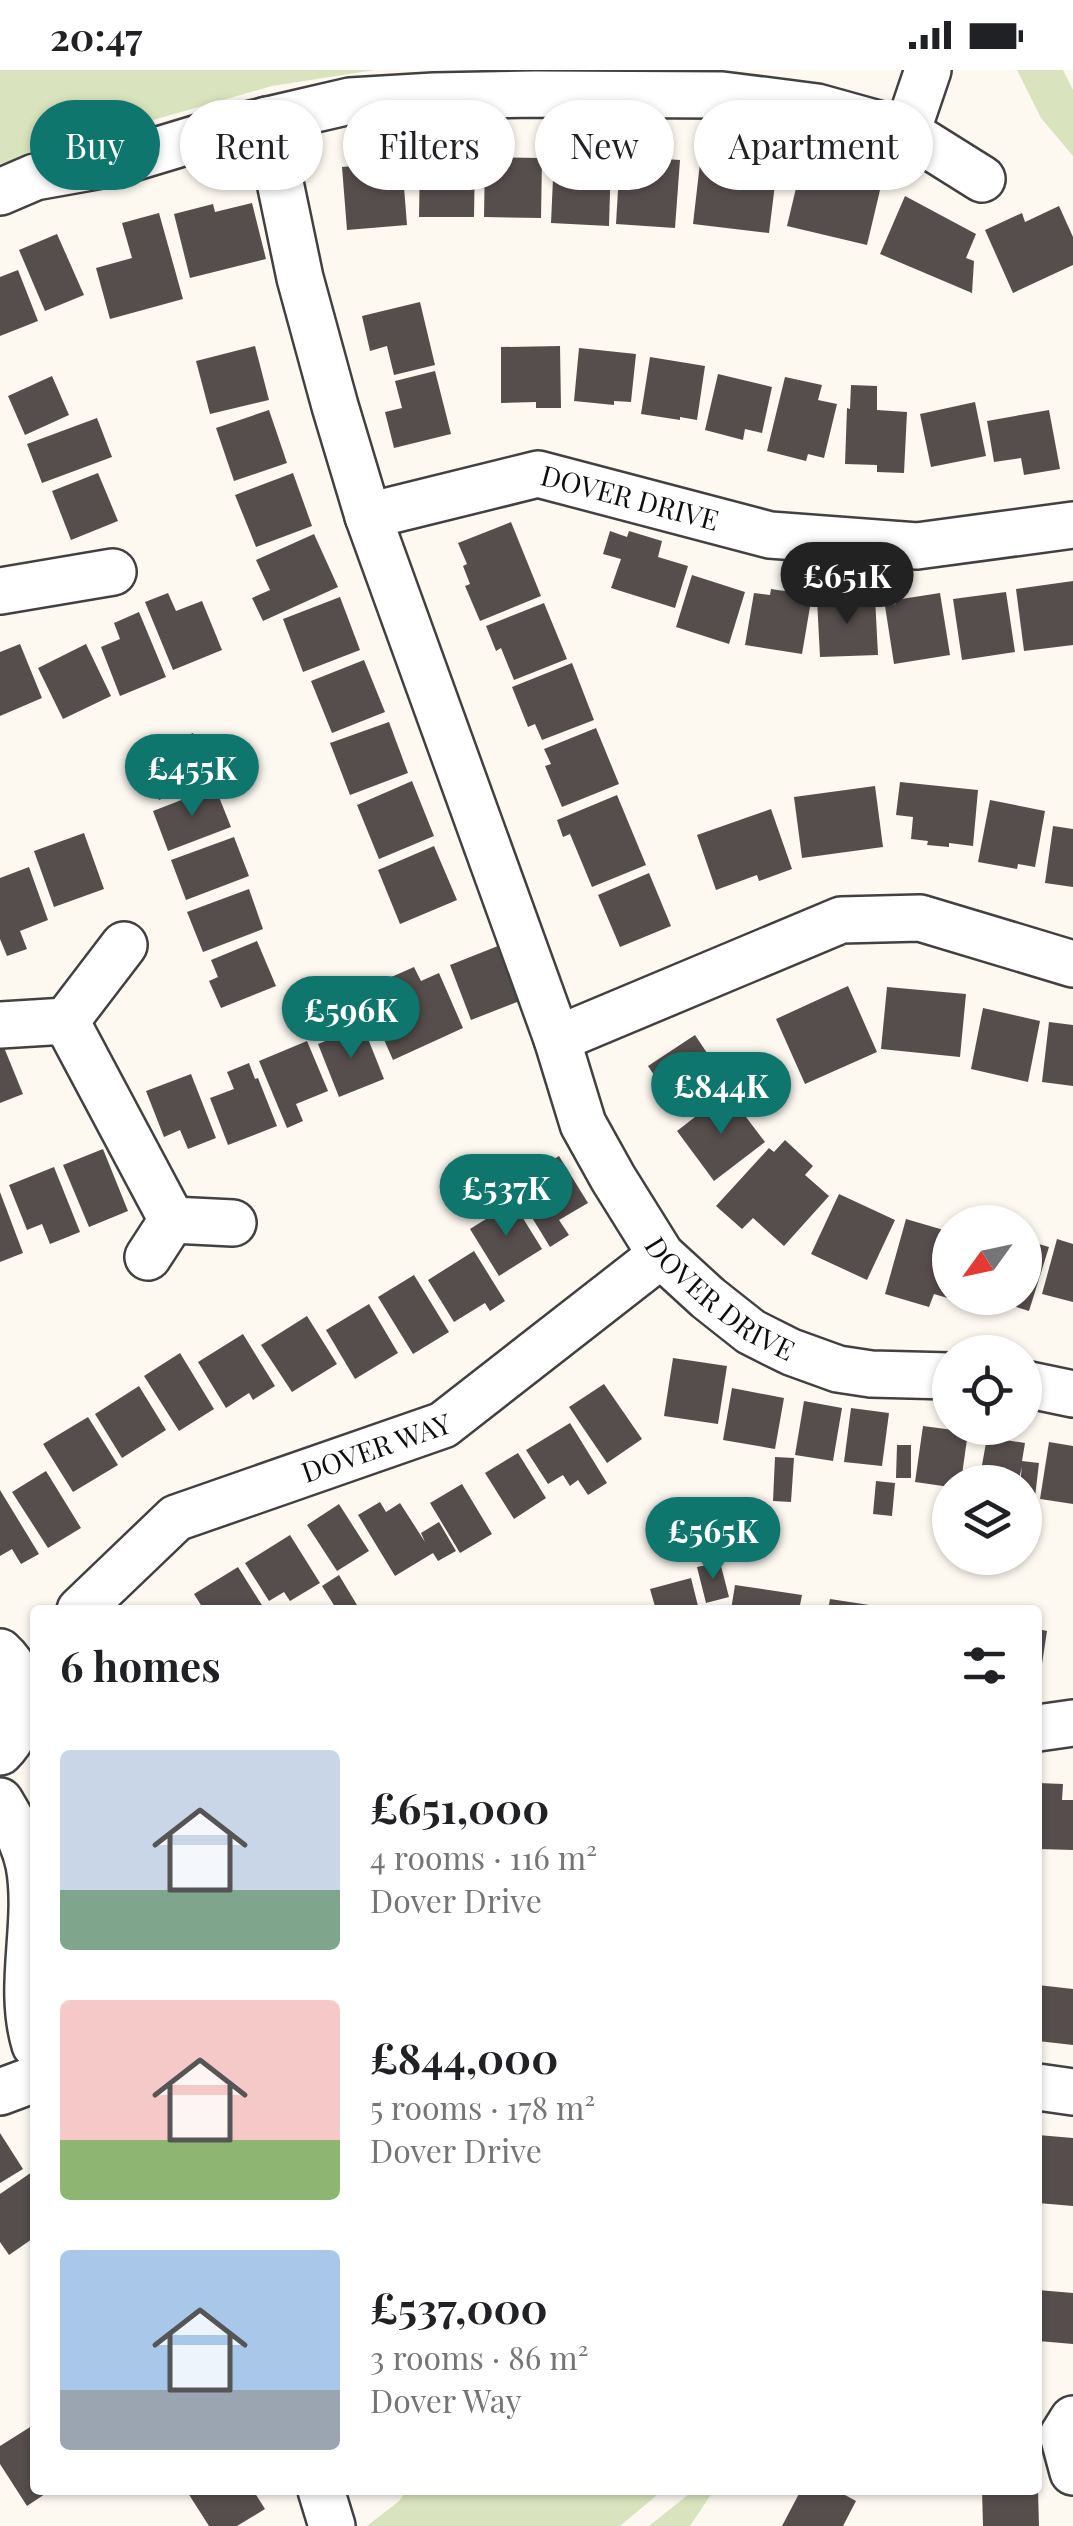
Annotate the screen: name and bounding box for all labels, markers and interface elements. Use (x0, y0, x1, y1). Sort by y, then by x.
text: 20:47 (50, 10, 142, 61)
chip: Buy (30, 100, 160, 190)
chip: Rent (180, 100, 323, 190)
chip: Filters (343, 100, 515, 190)
chip: New (535, 100, 674, 190)
chip: Apartment (694, 100, 933, 190)
street label: DOVER DRIVE (537, 456, 723, 538)
pin: £651K (777, 542, 917, 627)
text: £651K (803, 553, 891, 596)
pin: £455K (122, 734, 262, 819)
text: £455K (147, 745, 237, 788)
pin: £596K (281, 976, 421, 1061)
text: £596K (304, 987, 398, 1030)
pin: £844K (651, 1052, 791, 1137)
text: £844K (673, 1063, 769, 1106)
pin: £537K (436, 1154, 576, 1239)
text: £537K (462, 1165, 550, 1208)
north arrow (932, 1205, 1042, 1315)
map controls (932, 1205, 1042, 1575)
street label: DOVER DRIVE (637, 1229, 801, 1368)
button: locate (932, 1335, 1042, 1445)
street label: DOVER WAY (296, 1404, 456, 1490)
button: layers (932, 1465, 1042, 1575)
pin: £565K (643, 1497, 783, 1582)
text: £565K (667, 1508, 759, 1551)
text: 6 homes (60, 1637, 221, 1693)
icon: filters (957, 1638, 1012, 1693)
text: £651,000 (370, 1779, 549, 1835)
icon: home (140, 1790, 260, 1910)
text: 4 rooms · 116 m² (370, 1835, 597, 1878)
text: Dover Drive (370, 1878, 542, 1921)
text: £844,000 (370, 2029, 558, 2085)
icon: home (140, 2040, 260, 2160)
text: 5 rooms · 178 m² (370, 2085, 595, 2128)
text: Dover Drive (370, 2128, 542, 2171)
text: £537,000 (370, 2279, 548, 2335)
icon: home (140, 2290, 260, 2410)
text: 3 rooms · 86 m² (370, 2335, 589, 2378)
text: Dover Way (370, 2378, 522, 2421)

